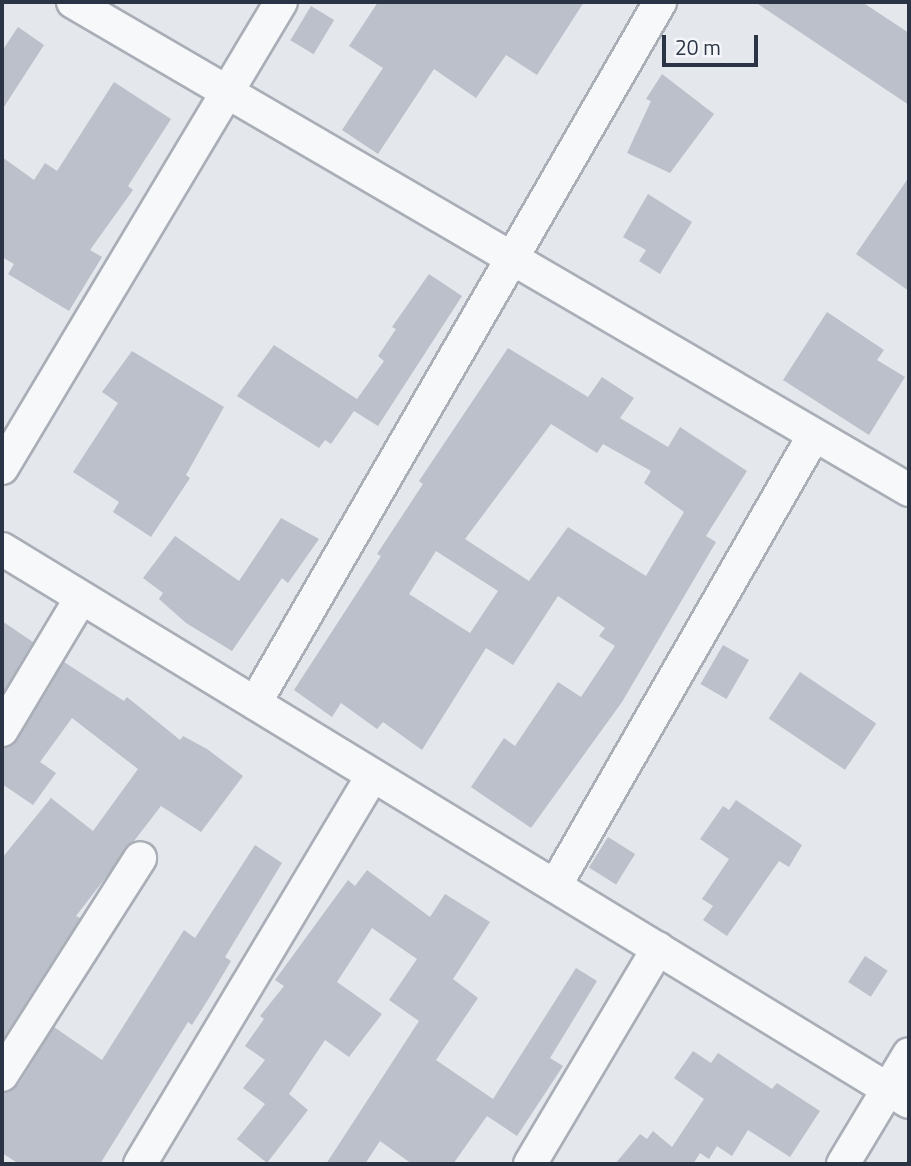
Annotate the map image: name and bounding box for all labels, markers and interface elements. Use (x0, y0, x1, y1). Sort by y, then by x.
scale bar (666, 21, 762, 65)
text: 20 m (675, 31, 721, 63)

